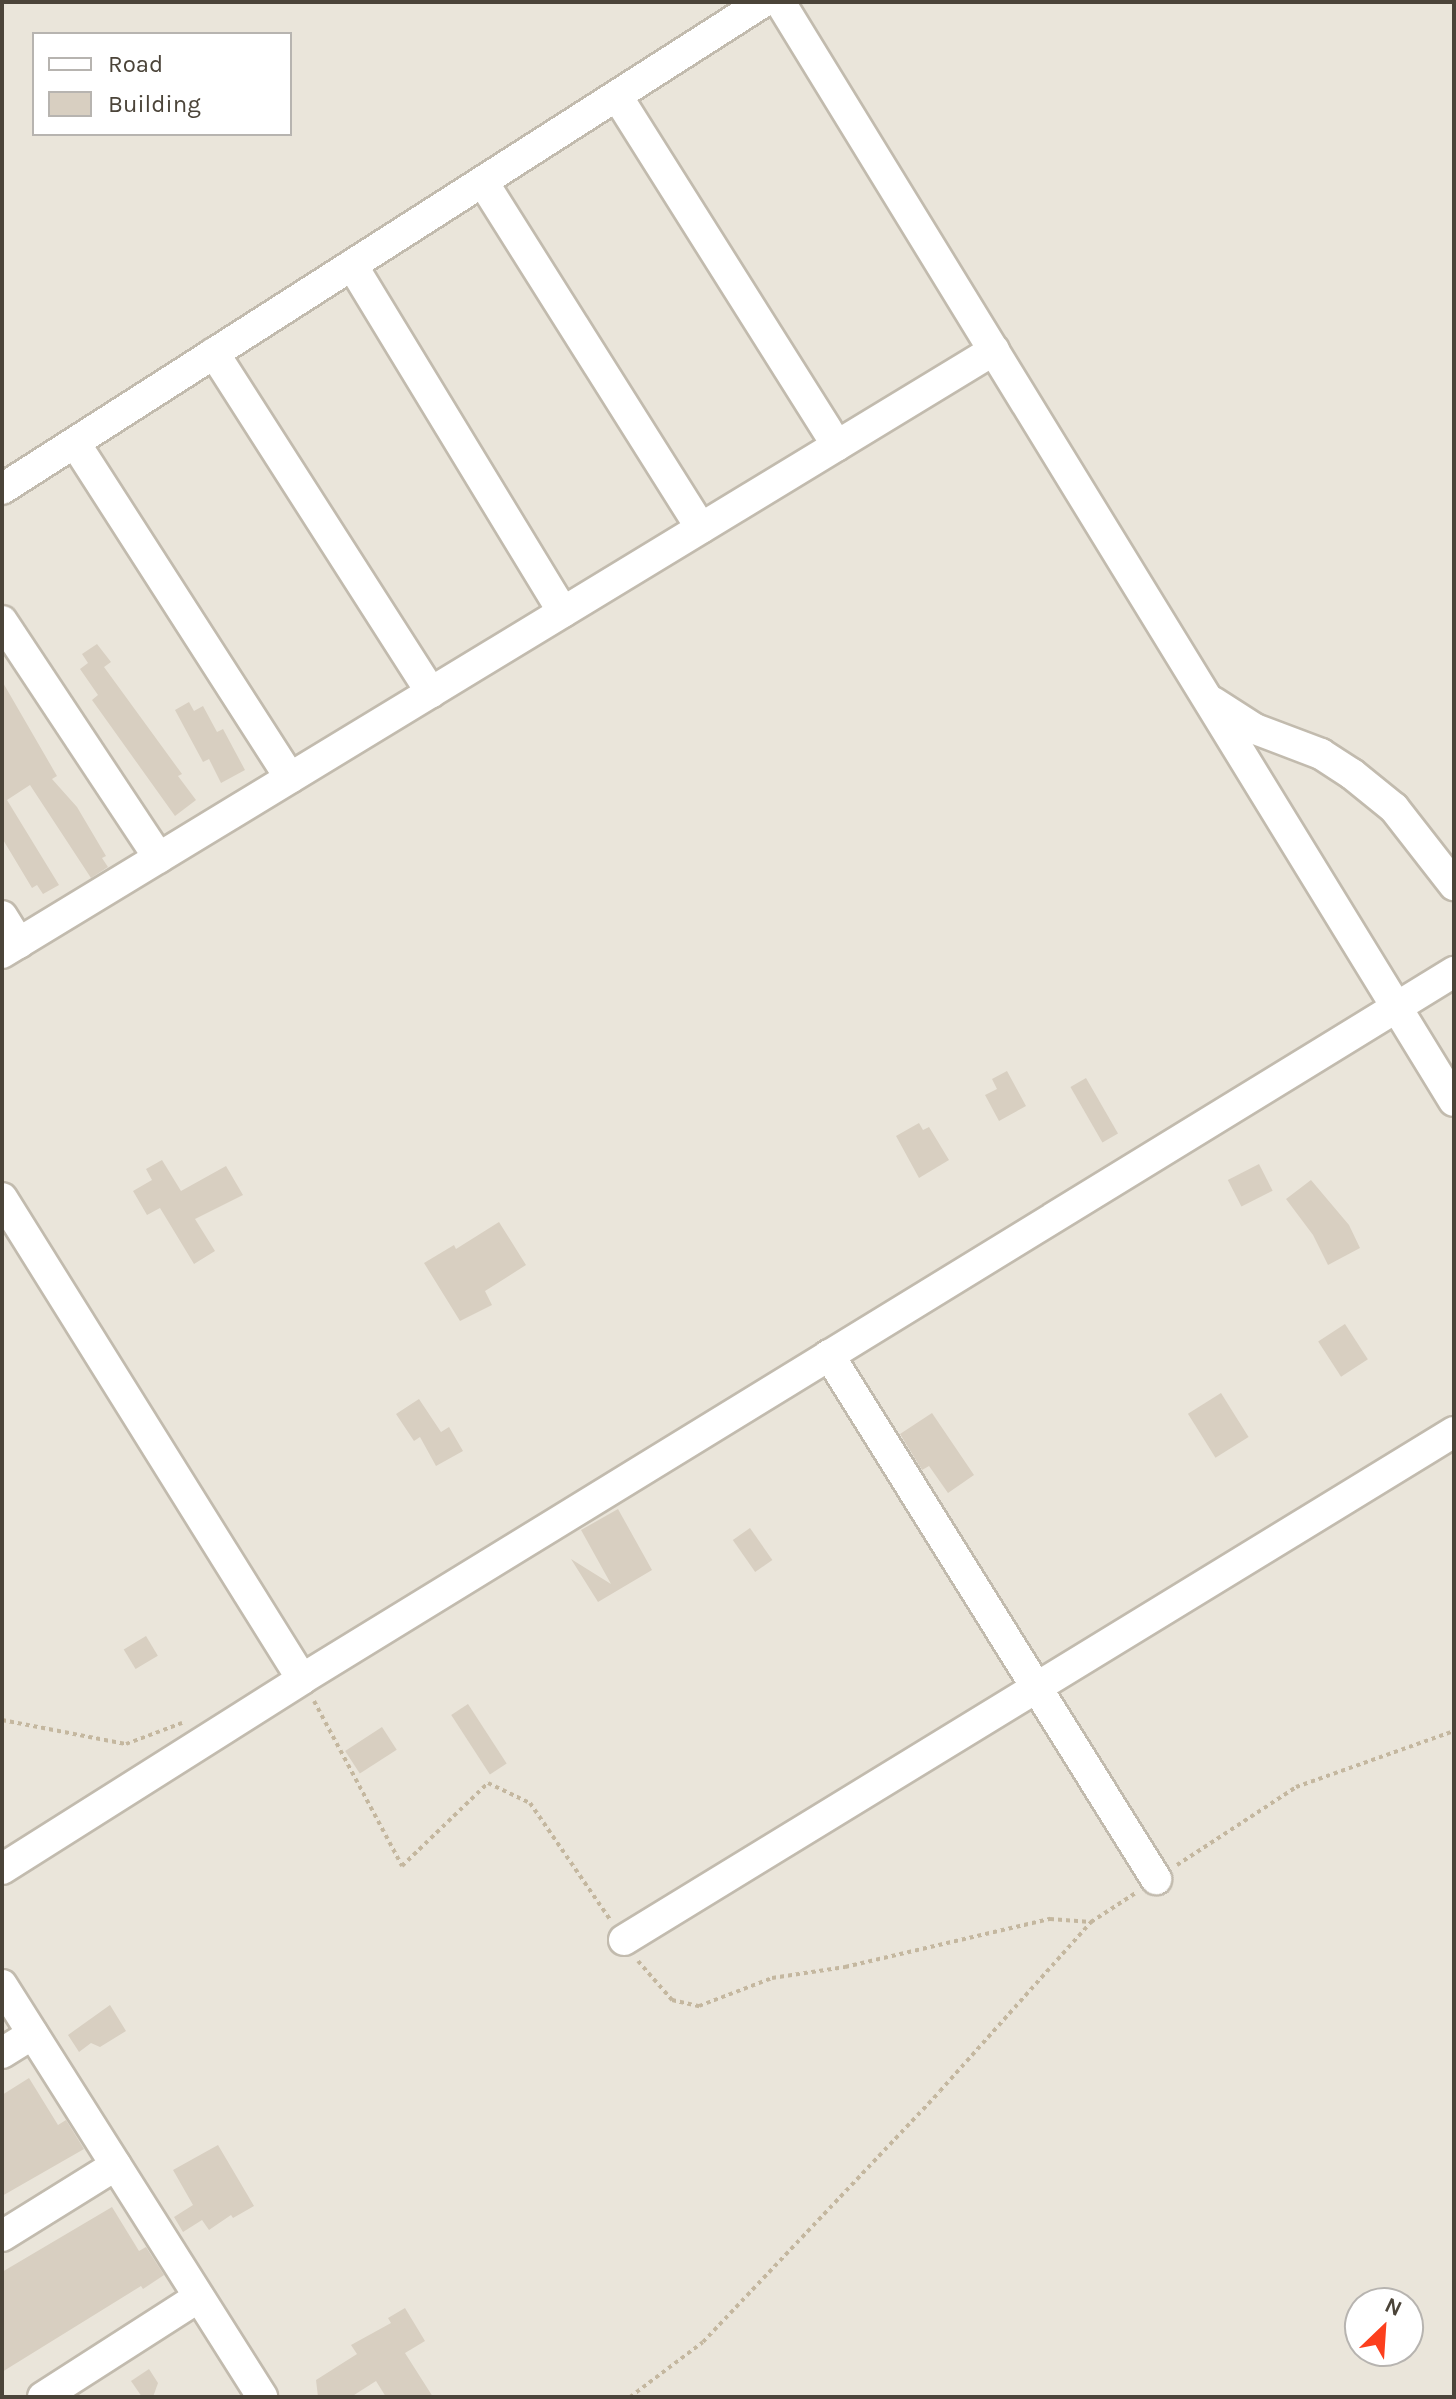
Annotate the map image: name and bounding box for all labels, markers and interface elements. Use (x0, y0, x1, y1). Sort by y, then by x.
legend (32, 32, 292, 136)
text: Road (108, 50, 163, 78)
text: Building (108, 90, 201, 118)
north arrow (1344, 2287, 1424, 2367)
text: N (1381, 2292, 1406, 2322)

